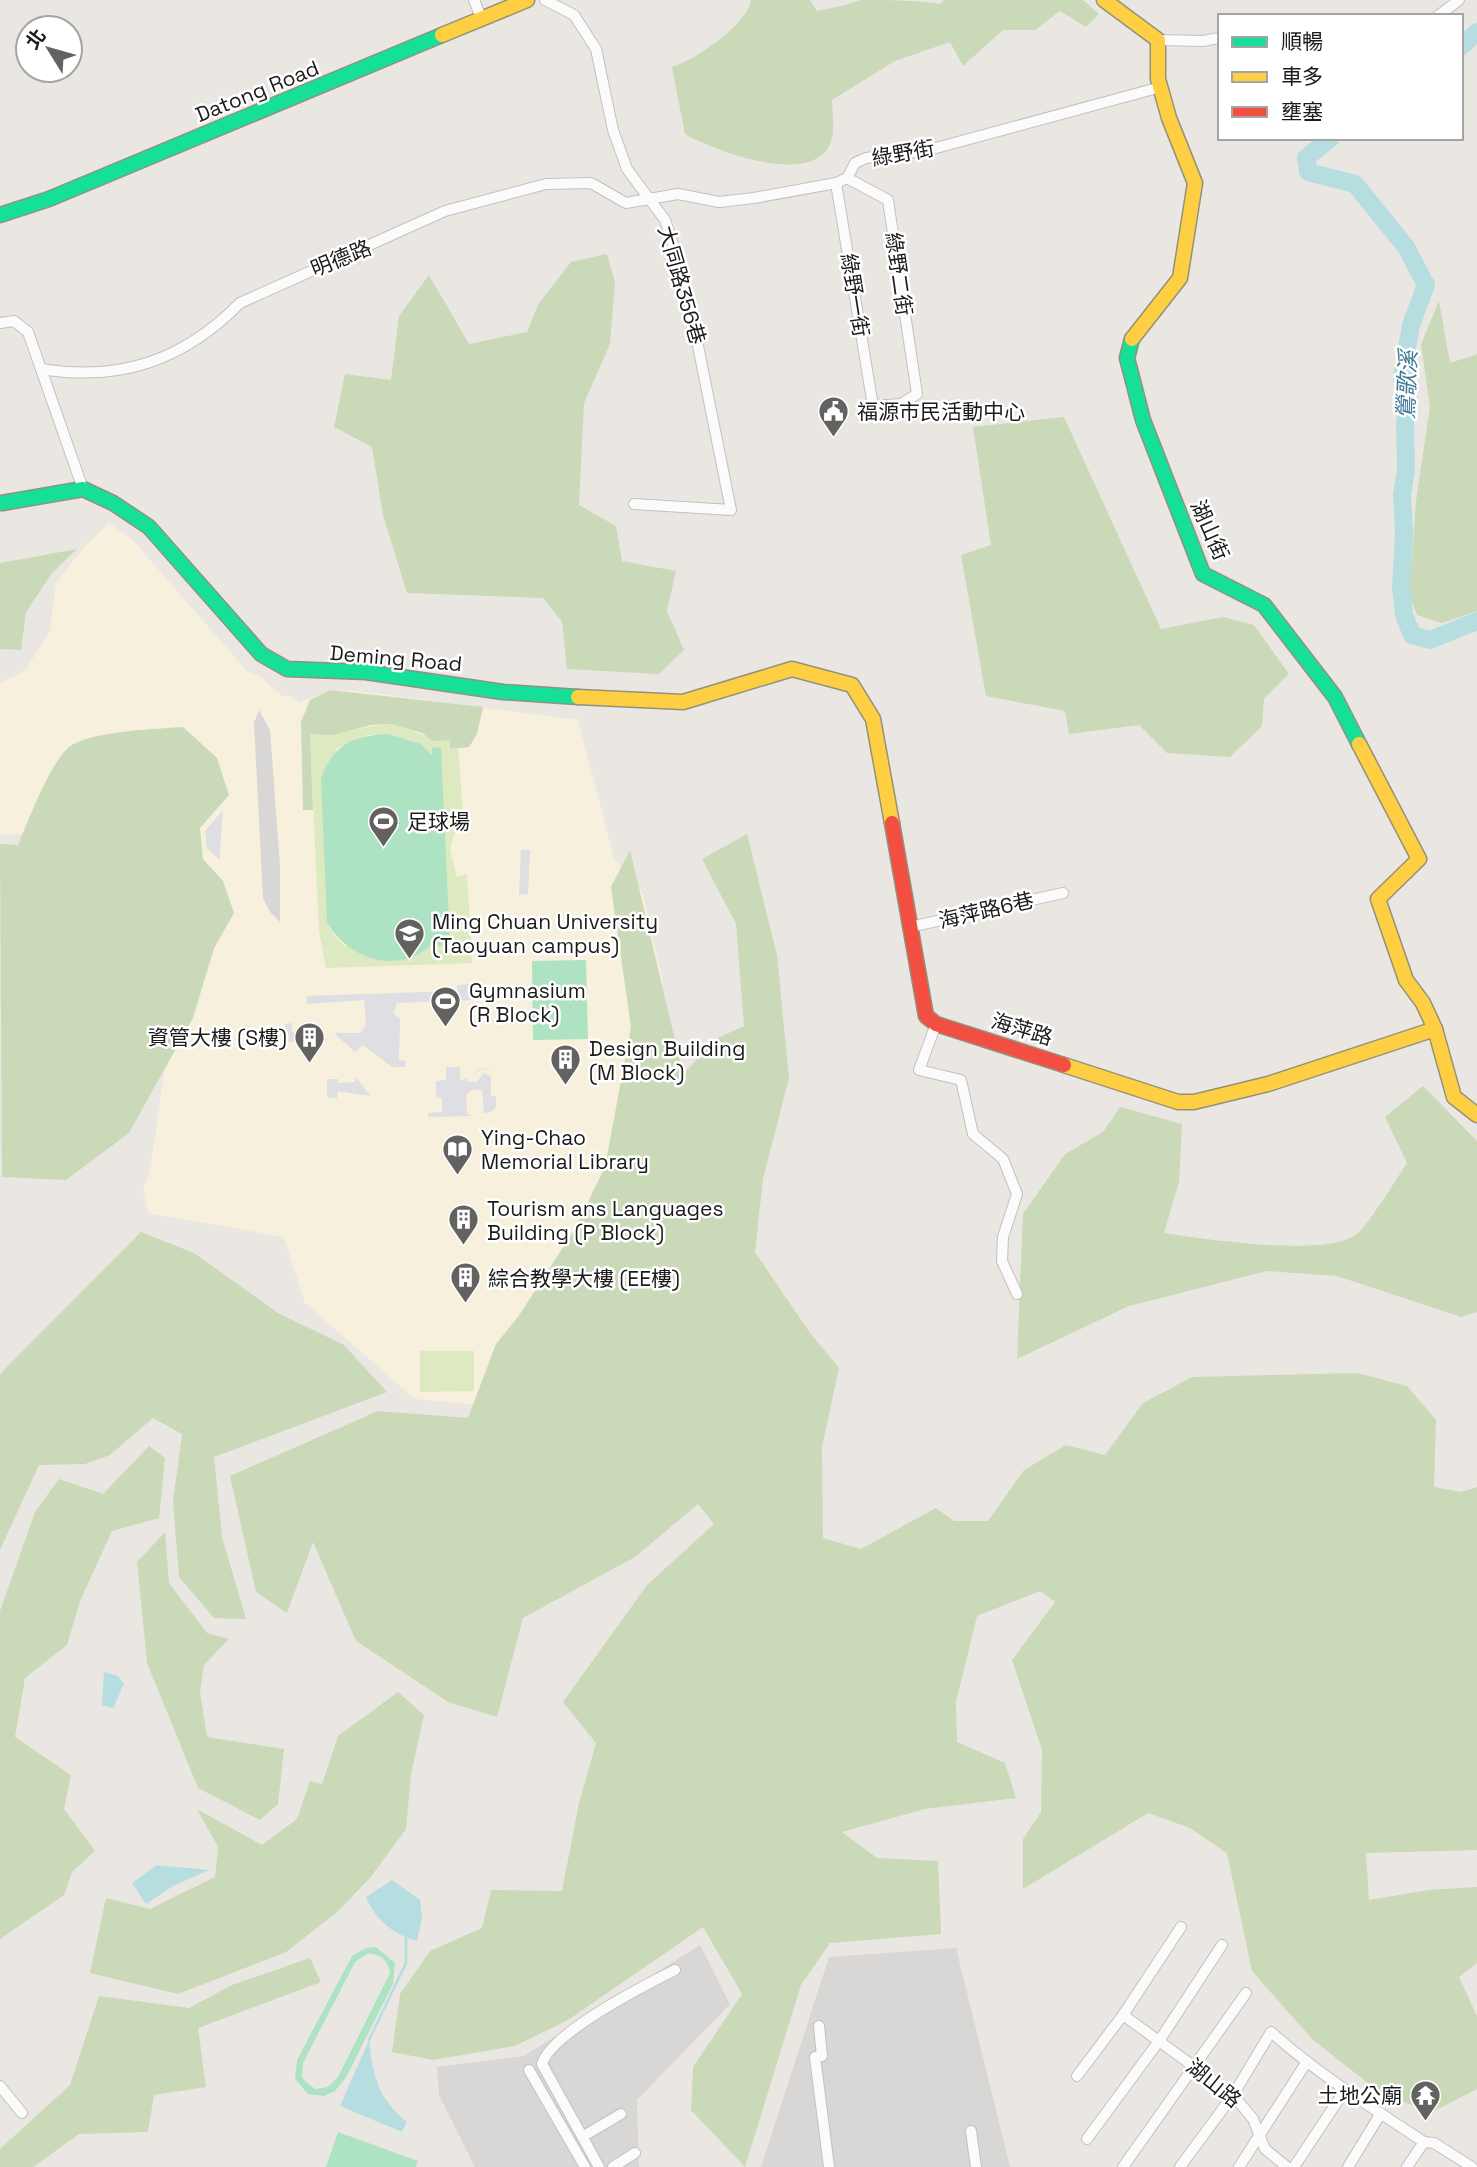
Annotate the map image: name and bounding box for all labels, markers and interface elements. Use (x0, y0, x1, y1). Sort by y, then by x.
north arrow (14, 14, 84, 84)
legend (1218, 14, 1463, 140)
text: 北 (20, 24, 52, 54)
text: 順暢 (1281, 28, 1323, 55)
street label: Datong Road (191, 54, 323, 128)
text: 車多 (1281, 63, 1323, 90)
text: 壅塞 (1281, 98, 1323, 125)
street label: 綠野街 (870, 134, 936, 172)
street label: 大同路356巷 (652, 223, 712, 347)
street label: 綠野二街 (880, 231, 918, 317)
street label: 明德路 (307, 234, 375, 282)
street label: 綠野一街 (835, 251, 875, 339)
water label: 鶯歌溪 (1391, 347, 1423, 420)
public building icon: 福源市民活動中心 (817, 394, 851, 438)
place label: 福源市民活動中心 (857, 398, 1025, 425)
street label: 湖山街 (1185, 496, 1235, 564)
street label: Deming Road (329, 639, 463, 677)
sports icon: 足球場 (367, 804, 401, 848)
place label: 足球場 (407, 808, 470, 835)
street label: 海萍路6巷 (936, 886, 1036, 934)
place label: Ming Chuan University (Taoyuan campus) (432, 908, 658, 959)
school or university icon: Ming Chuan University (Taoyuan campus) (392, 916, 426, 960)
place label: Gymnasium (R Block) (469, 977, 586, 1028)
sports icon: Gymnasium (R Block) (429, 985, 463, 1029)
street label: 海萍路 (988, 1007, 1056, 1051)
building icon: 資管大樓 (S樓) (293, 1020, 327, 1064)
place label: 資管大樓 (S樓) (148, 1024, 287, 1051)
place label: Design Building (M Block) (589, 1035, 745, 1086)
building icon: Design Building (M Block) (549, 1043, 583, 1087)
place label: Ying-Chao Memorial Library (481, 1124, 649, 1175)
library icon: Ying-Chao Memorial Library (441, 1132, 475, 1176)
place label: Tourism ans Languages Building (P Block) (487, 1195, 724, 1246)
building icon: Tourism ans Languages Building (P Block) (447, 1203, 481, 1247)
building icon: 綜合教學大樓 (EE樓) (448, 1261, 482, 1305)
place label: 綜合教學大樓 (EE樓) (488, 1265, 680, 1292)
street label: 湖山路 (1181, 2053, 1247, 2113)
temple icon: 土地公廟 (1408, 2078, 1442, 2122)
place label: 土地公廟 (1318, 2082, 1402, 2109)

